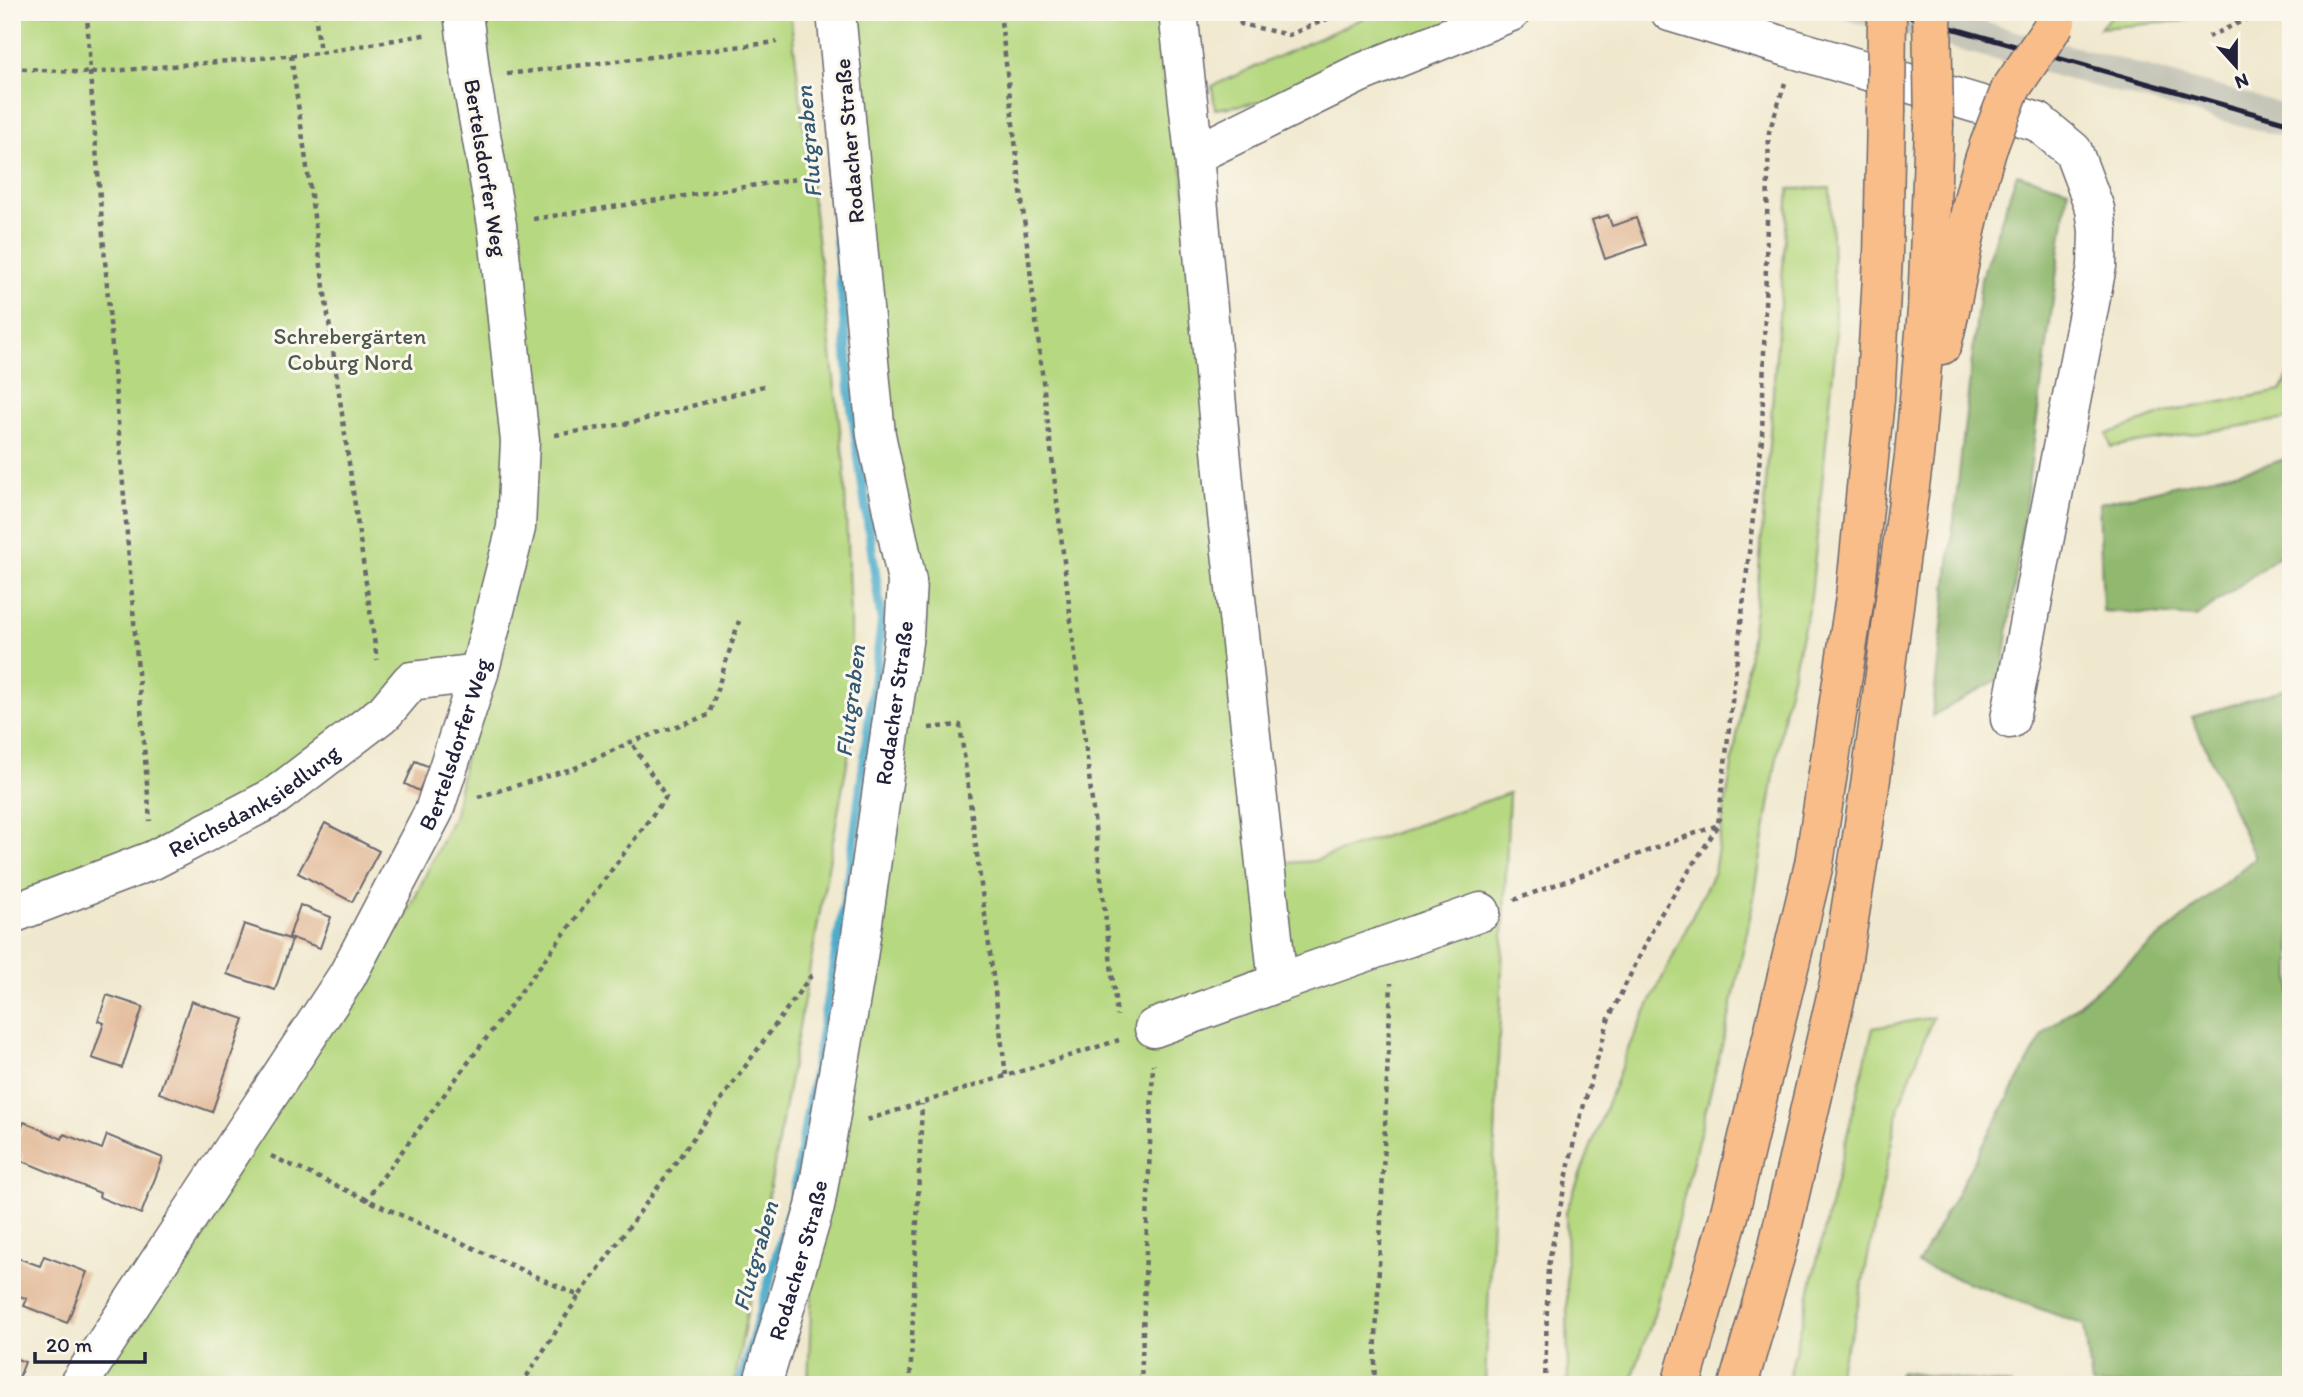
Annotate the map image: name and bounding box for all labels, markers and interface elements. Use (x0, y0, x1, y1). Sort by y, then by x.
north arrow (2202, 32, 2272, 102)
street label: Rodacher Straße (828, 57, 870, 225)
text: N (2232, 68, 2252, 94)
street label: Bertelsdorfer Weg (458, 77, 514, 259)
water label: Flutgraben (789, 84, 827, 199)
park label: Schrebergärten Coburg Nord (274, 322, 426, 376)
street label: Rodacher Straße (869, 620, 919, 787)
water label: Flutgraben (829, 643, 871, 759)
street label: Bertelsdorfer Weg (412, 655, 496, 835)
street label: Reichsdanksiedlung (164, 738, 345, 864)
street label: Rodacher Straße (762, 1178, 833, 1344)
water label: Flutgraben (726, 1197, 785, 1314)
scale bar (35, 1320, 145, 1364)
text: 20 m (46, 1332, 93, 1357)

